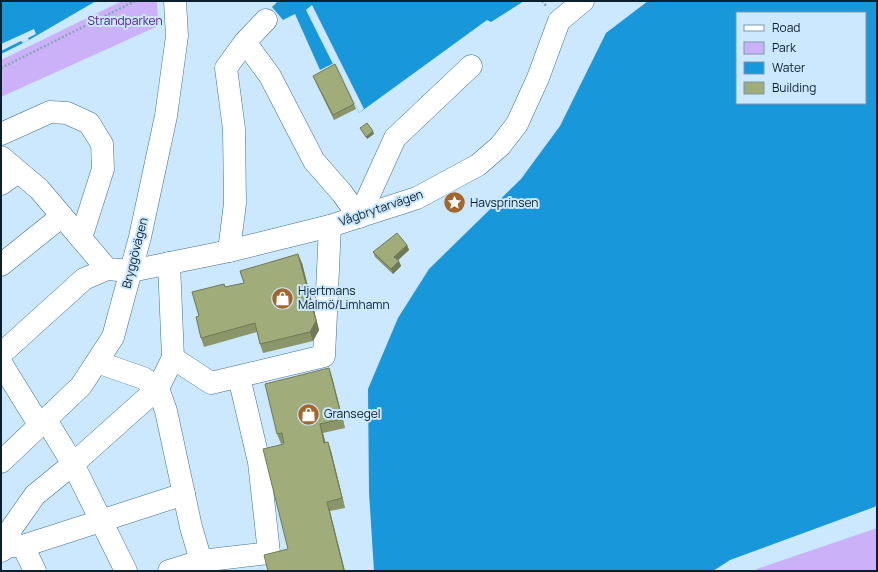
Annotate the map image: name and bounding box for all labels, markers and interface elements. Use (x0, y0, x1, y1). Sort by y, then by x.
park label: Strandparken (87, 12, 163, 29)
legend (736, 12, 866, 104)
text: Road (772, 19, 800, 36)
text: Park (772, 39, 797, 56)
text: Water (772, 59, 806, 76)
text: Building (772, 79, 816, 96)
street label: Vågbrytarvägen (337, 185, 425, 230)
place icon: Havsprinsen (442, 190, 468, 216)
place label: Havsprinsen (470, 194, 538, 211)
street label: Bryggövägen (118, 216, 152, 290)
place label: Hjertmans Malmö/Limhamn (298, 282, 390, 313)
shop icon: Hjertmans Malmö/Limhamn (269, 285, 295, 311)
shop icon: Gransegel (296, 401, 322, 427)
place label: Gransegel (324, 405, 381, 422)

